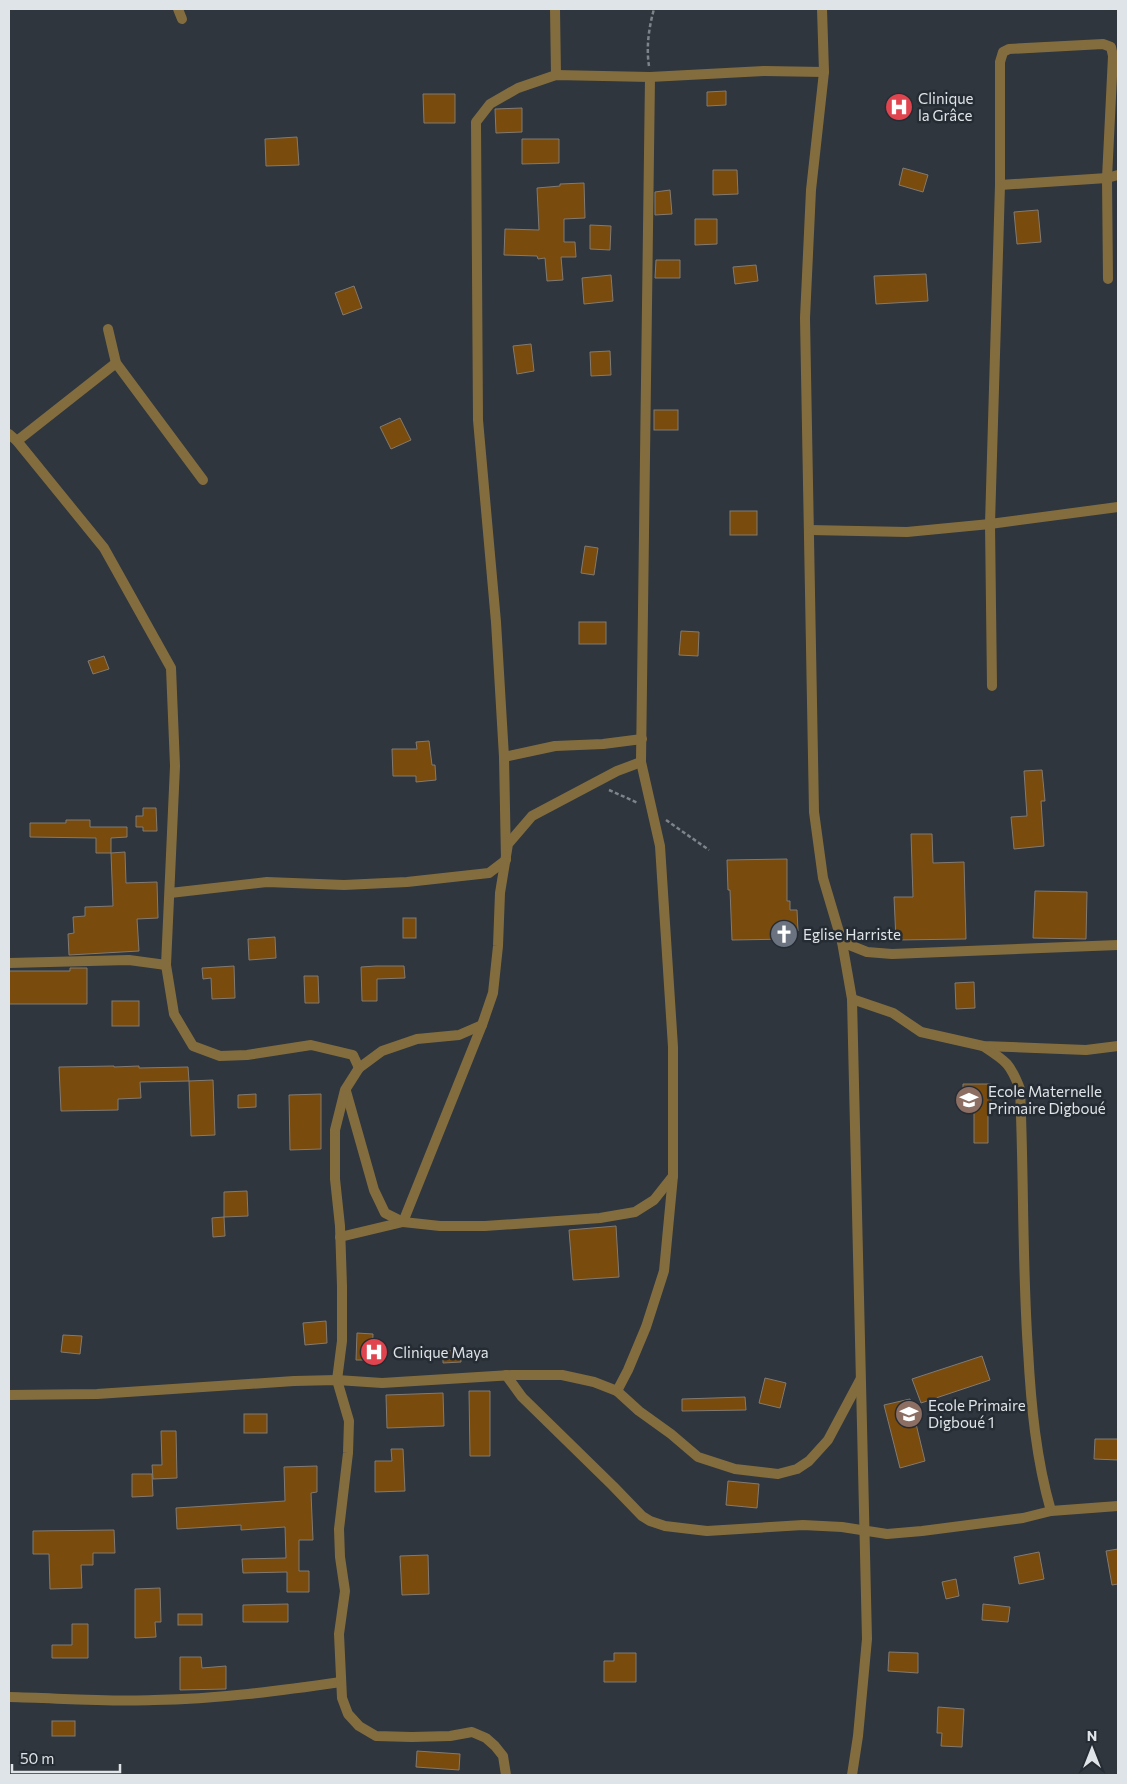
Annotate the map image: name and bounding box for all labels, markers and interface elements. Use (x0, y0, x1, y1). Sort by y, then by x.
place label: Clinique la Grâce (918, 89, 974, 124)
hospital icon: Clinique la Grâce (884, 92, 914, 122)
church icon: Eglise Harriste (769, 919, 799, 949)
place label: Eglise Harriste (803, 925, 901, 943)
place label: Ecole Maternelle Primaire Digboué (988, 1082, 1106, 1117)
school or university icon: Ecole Maternelle Primaire Digboué (954, 1085, 984, 1115)
hospital icon: Clinique Maya (359, 1337, 389, 1367)
place label: Clinique Maya (393, 1343, 489, 1361)
place label: Ecole Primaire Digboué 1 (928, 1396, 1026, 1431)
school or university icon: Ecole Primaire Digboué 1 (894, 1399, 924, 1429)
north arrow (1067, 1724, 1117, 1774)
text: N (1087, 1727, 1097, 1744)
scale bar (12, 1742, 120, 1774)
text: 50 m (20, 1749, 54, 1767)

